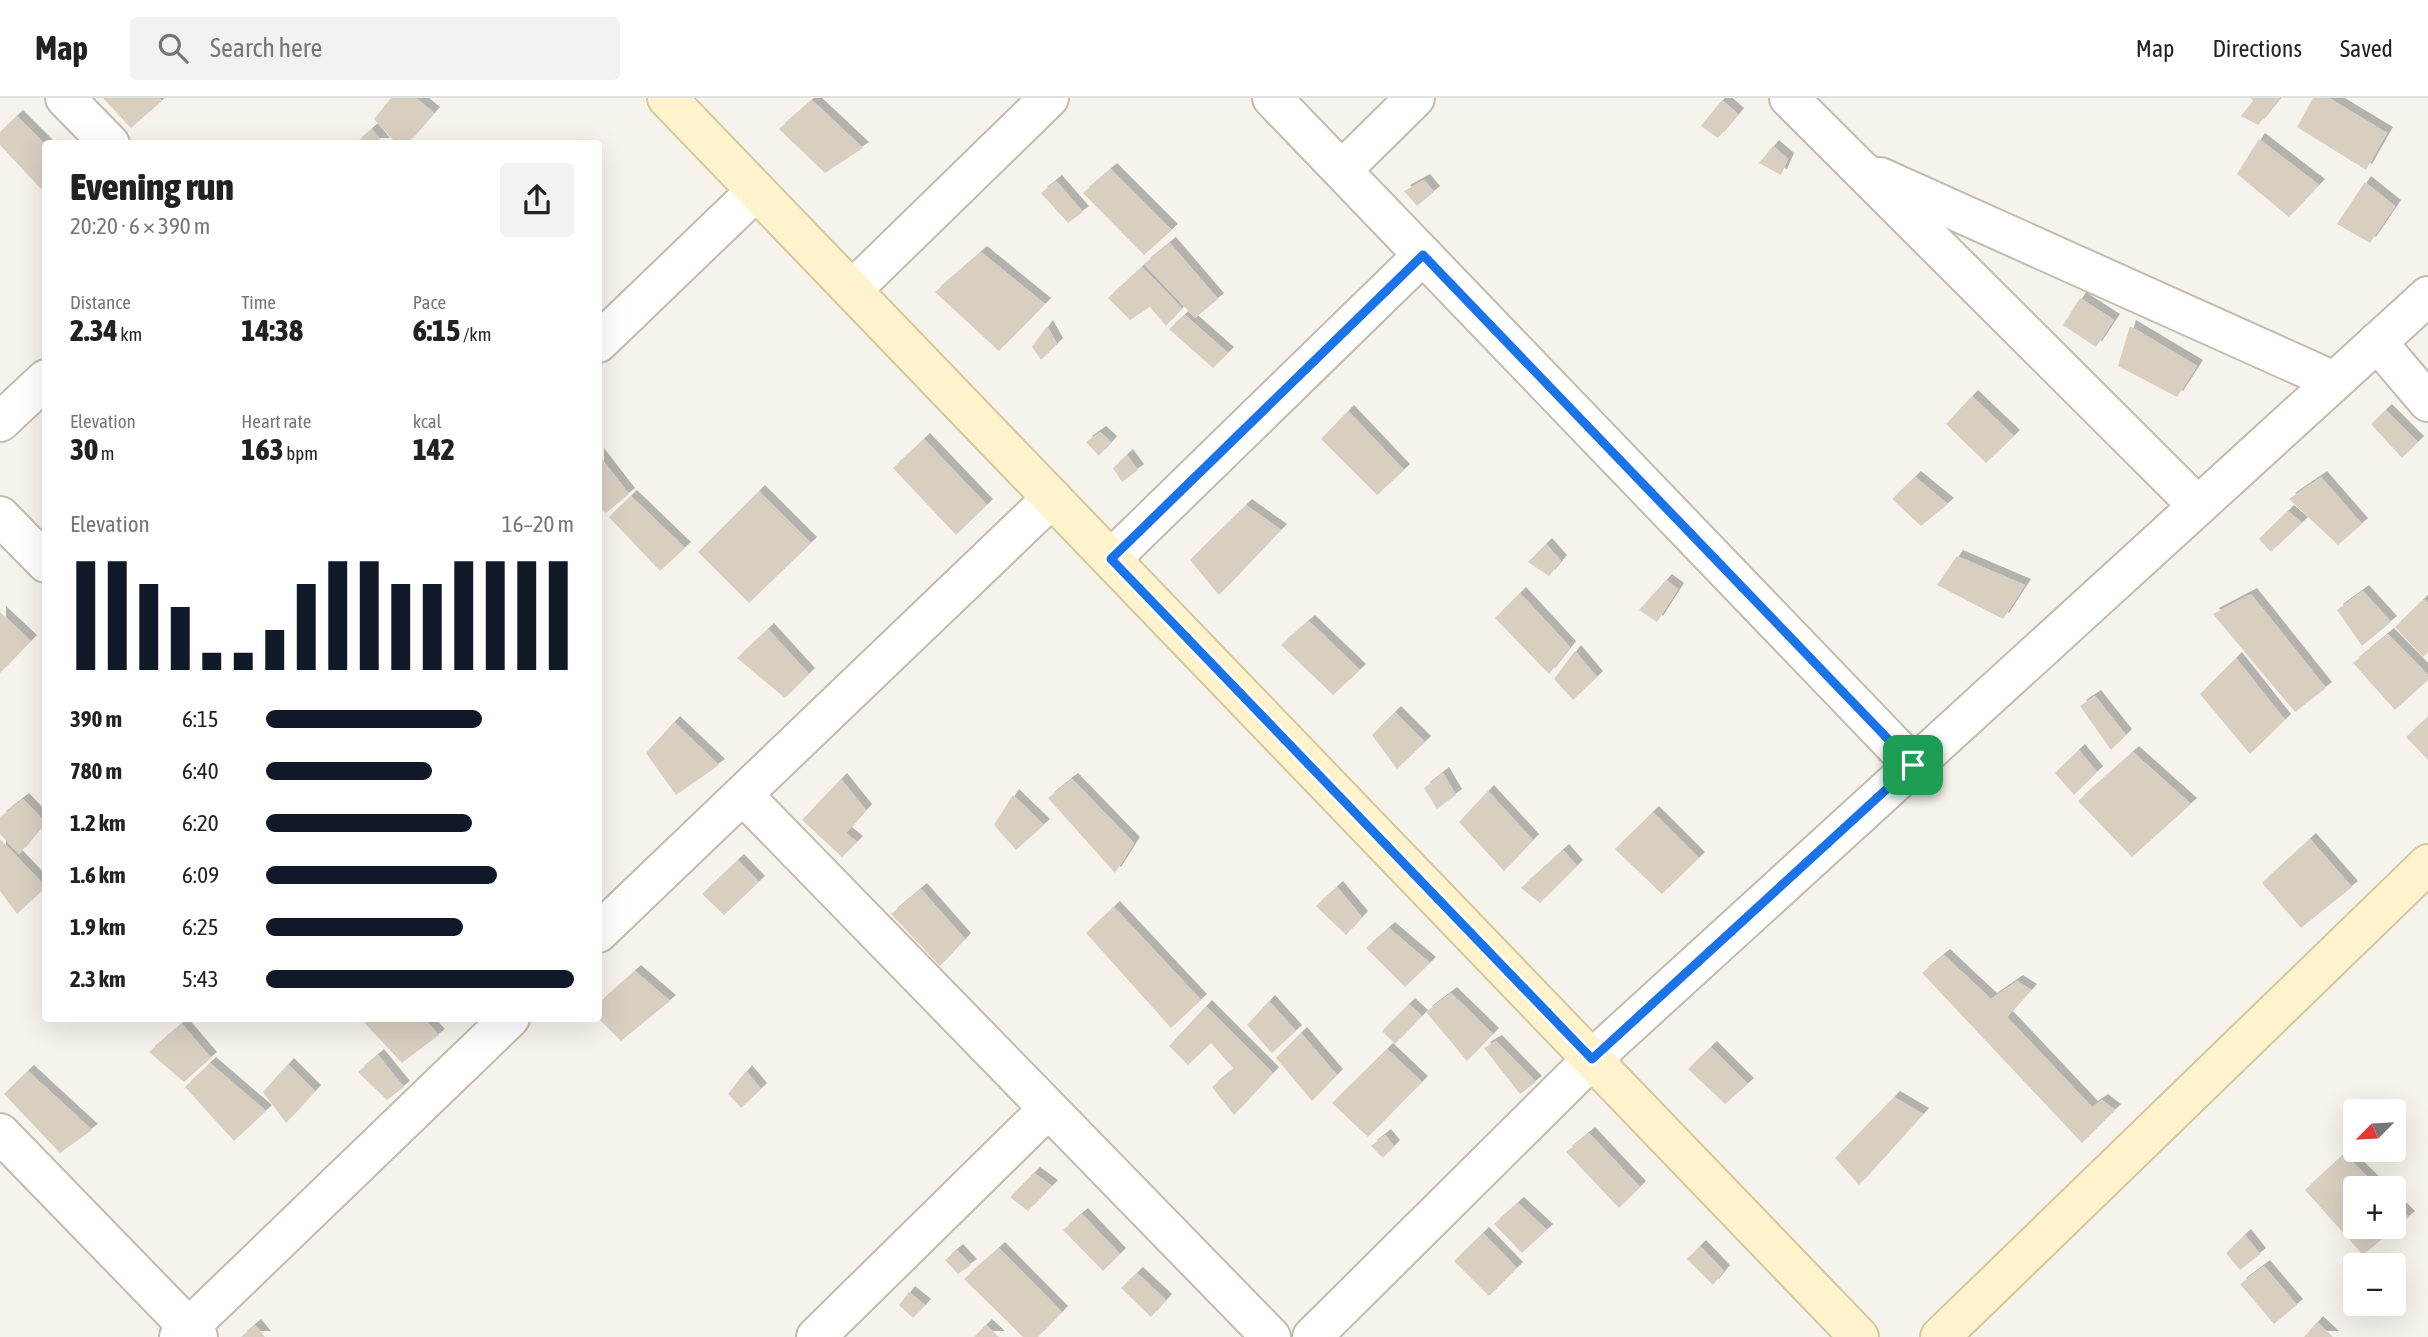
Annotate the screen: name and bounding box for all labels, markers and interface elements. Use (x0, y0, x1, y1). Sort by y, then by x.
search box (130, 17, 620, 80)
text: Map (35, 29, 88, 67)
icon: search (154, 29, 192, 67)
text: Search here (210, 33, 322, 63)
text: Map (2136, 35, 2174, 62)
text: Directions (2212, 35, 2302, 62)
text: Saved (2340, 35, 2393, 62)
button: share (500, 163, 574, 237)
text: Evening run (70, 165, 234, 208)
text: 20:20 · 6 × 390 m (70, 213, 210, 239)
text: Distance (70, 291, 131, 313)
text: Time (241, 291, 276, 313)
text: Pace (413, 291, 446, 313)
text: 2.34 (70, 313, 118, 347)
text: 14:38 (241, 313, 303, 347)
text: 6:15 (413, 313, 460, 347)
text: km (118, 323, 142, 345)
text: /km (460, 323, 491, 345)
text: Elevation (70, 410, 136, 432)
text: Heart rate (241, 410, 311, 432)
text: kcal (413, 410, 442, 432)
text: 30 (70, 432, 98, 466)
text: 163 (241, 432, 284, 466)
text: 142 (413, 432, 455, 466)
text: m (98, 442, 115, 464)
text: bpm (284, 442, 318, 464)
text: Elevation (70, 511, 150, 537)
text: 16–20 m (502, 511, 574, 537)
text: 390 m (70, 706, 122, 732)
text: 6:15 (182, 706, 219, 732)
pin (1883, 735, 1943, 795)
icon: arrive (1894, 746, 1932, 784)
text: 780 m (70, 758, 122, 784)
text: 6:40 (182, 758, 219, 784)
text: 1.2 km (70, 810, 126, 836)
text: 6:20 (182, 810, 219, 836)
text: 1.6 km (70, 862, 126, 888)
text: 6:09 (182, 862, 219, 888)
text: 1.9 km (70, 914, 126, 940)
text: 6:25 (182, 914, 219, 940)
text: 2.3 km (70, 966, 126, 992)
text: 5:43 (182, 966, 219, 992)
north arrow (2343, 1099, 2406, 1162)
map controls (2343, 1099, 2406, 1316)
button: + (2343, 1176, 2406, 1239)
button: − (2343, 1253, 2406, 1316)

